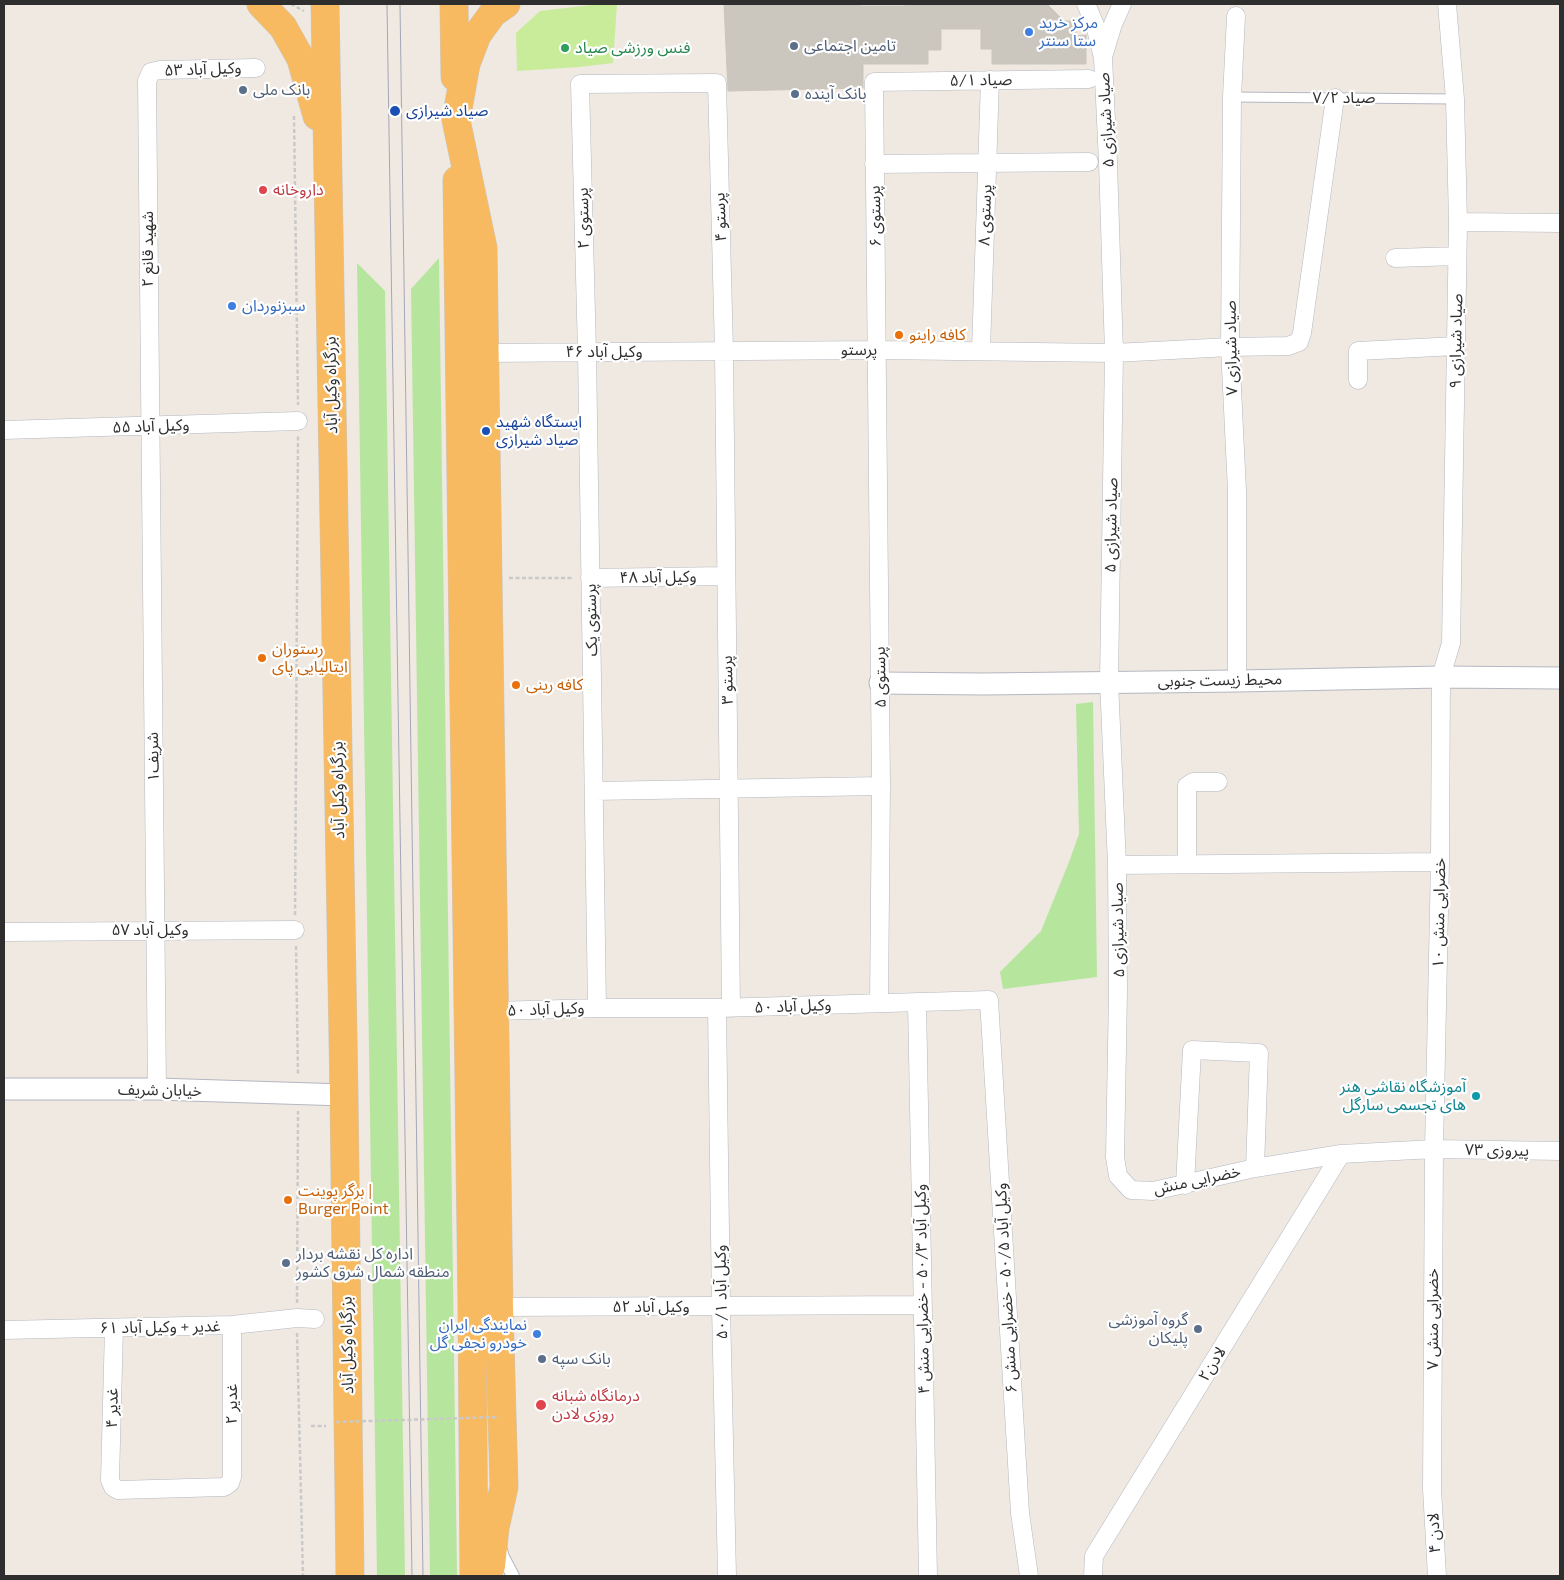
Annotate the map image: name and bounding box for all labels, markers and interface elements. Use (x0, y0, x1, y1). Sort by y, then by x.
place label: مرکز خرید ستا سنتر (1039, 13, 1098, 51)
marker: مرکز خرید ستا سنتر (1023, 26, 1035, 38)
place label: تامین اجتماعی (804, 36, 896, 56)
place label: فنس ورزشی صیاد (575, 38, 691, 58)
marker: تامین اجتماعی (788, 40, 800, 52)
marker: فنس ورزشی صیاد (559, 42, 571, 54)
street label: وکیل آباد ۵۳ (164, 58, 242, 80)
street label: صیاد ۵/۱ (949, 70, 1013, 90)
street label: صیاد شیرازی ۵ (1094, 72, 1118, 168)
place label: بانک ملی (253, 80, 310, 100)
marker: بانک ملی (237, 84, 249, 96)
place label: بانک آینده (805, 84, 866, 104)
marker: بانک آینده (789, 88, 801, 100)
street label: صیاد ۷/۲ (1313, 88, 1375, 108)
place label: صیاد شیرازی (406, 101, 489, 121)
marker: صیاد شیرازی (388, 104, 402, 118)
place label: داروخانه (273, 180, 324, 200)
marker: داروخانه (257, 184, 269, 196)
street label: پرستوی ۸ (974, 184, 996, 246)
street label: پرستوی ۶ (865, 185, 885, 247)
street label: پرستوی ۲ (573, 187, 593, 249)
street label: پرستو ۴ (710, 192, 730, 242)
street label: شهید قانع ۲ (138, 211, 158, 287)
street label: صیاد شیرازی ۹ (1446, 293, 1466, 389)
place label: سبزنوردان (242, 296, 306, 316)
marker: سبزنوردان (226, 300, 238, 312)
street label: صیاد شیرازی ۷ (1221, 300, 1241, 396)
place label: کافه راینو (909, 325, 966, 345)
marker: کافه راینو (893, 329, 905, 341)
street label: بزرگراه وکیل آباد (321, 336, 341, 434)
street label: پرستو (841, 340, 877, 360)
street label: ۴۶ وکیل آباد (565, 342, 643, 362)
place label: ایستگاه شهید صیاد شیرازی (496, 412, 582, 450)
street label: ۵۵ وکیل آباد (112, 415, 190, 437)
marker: ایستگاه شهید صیاد شیرازی (480, 425, 492, 437)
street label: صیاد شیرازی ۵ (1101, 477, 1121, 573)
street label: ۴۸ وکیل آباد (619, 567, 697, 587)
street label: پرستوی یک (581, 583, 601, 657)
place label: رستوران ایتالیایی پای (272, 639, 348, 677)
street label: پرستوی ۵ (870, 646, 890, 708)
marker: رستوران ایتالیایی پای (256, 652, 268, 664)
street label: پرستو ۳ (717, 655, 737, 705)
street label: محیط زیست جنوبی (1157, 669, 1283, 691)
place label: کافه رینی (526, 675, 583, 695)
marker: کافه رینی (510, 679, 522, 691)
street label: شریف١ (143, 732, 163, 782)
street label: بزرگراه وکیل آباد (328, 741, 348, 839)
street label: خضرایی منش ۱۰ (1428, 858, 1450, 968)
street label: صیاد شیرازی ۵ (1108, 882, 1128, 978)
street label: ۵۷ وکیل آباد (111, 920, 189, 940)
street label: ۵۰ وکیل آباد (754, 995, 832, 1017)
street label: وکیل آباد ۵۰ (507, 998, 585, 1020)
place label: آموزشگاه نقاشی هنر های تجسمی سارگل (1340, 1077, 1466, 1115)
street label: خیابان شریف (118, 1080, 202, 1100)
marker: آموزشگاه نقاشی هنر های تجسمی سارگل (1470, 1090, 1482, 1102)
street label: پیروزی ۷۳ (1465, 1140, 1529, 1160)
street label: خضرایی منش (1152, 1161, 1242, 1199)
place label: برگر پوینت | Burger Point (298, 1181, 389, 1219)
street label: وکیل آباد ۵۰/۵ - خضرایی منش ۶ (991, 1182, 1021, 1394)
street label: وکیل آباد ۵۰/۳ - خضرایی منش ۴ (911, 1184, 933, 1394)
marker: برگر پوینت | Burger Point (282, 1194, 294, 1206)
place label: اداره کل نقشه بردار منطقه شمال شرق کشور (296, 1244, 450, 1282)
street label: وکیل آباد ۵۰/۱ (711, 1245, 731, 1339)
marker: اداره کل نقشه بردار منطقه شمال شرق کشور (280, 1257, 292, 1269)
street label: خضرایی منش ۷ (1423, 1268, 1443, 1370)
street label: بزرگراه وکیل آباد (337, 1296, 357, 1394)
street label: ۵۲ وکیل آباد (612, 1297, 690, 1317)
place label: گروه آموزشی پلیکان (1108, 1310, 1188, 1348)
place label: نمایندگی ایران خودرو نجفی گل (430, 1315, 527, 1353)
street label: غدیر + وکیل آباد ۶۱ (99, 1316, 221, 1338)
marker: گروه آموزشی پلیکان (1192, 1323, 1204, 1335)
marker: نمایندگی ایران خودرو نجفی گل (531, 1328, 543, 1340)
street label: لادن۲ (1194, 1343, 1230, 1385)
place label: بانک سپه (552, 1349, 611, 1369)
marker: بانک سپه (536, 1353, 548, 1365)
street label: غدیر ۲ (222, 1384, 242, 1424)
place label: درمانگاه شبانه روزی لادن (552, 1386, 640, 1424)
street label: غدیر ۴ (102, 1388, 122, 1428)
marker: درمانگاه شبانه روزی لادن (534, 1398, 548, 1412)
street label: لادن ۴ (1423, 1512, 1445, 1554)

